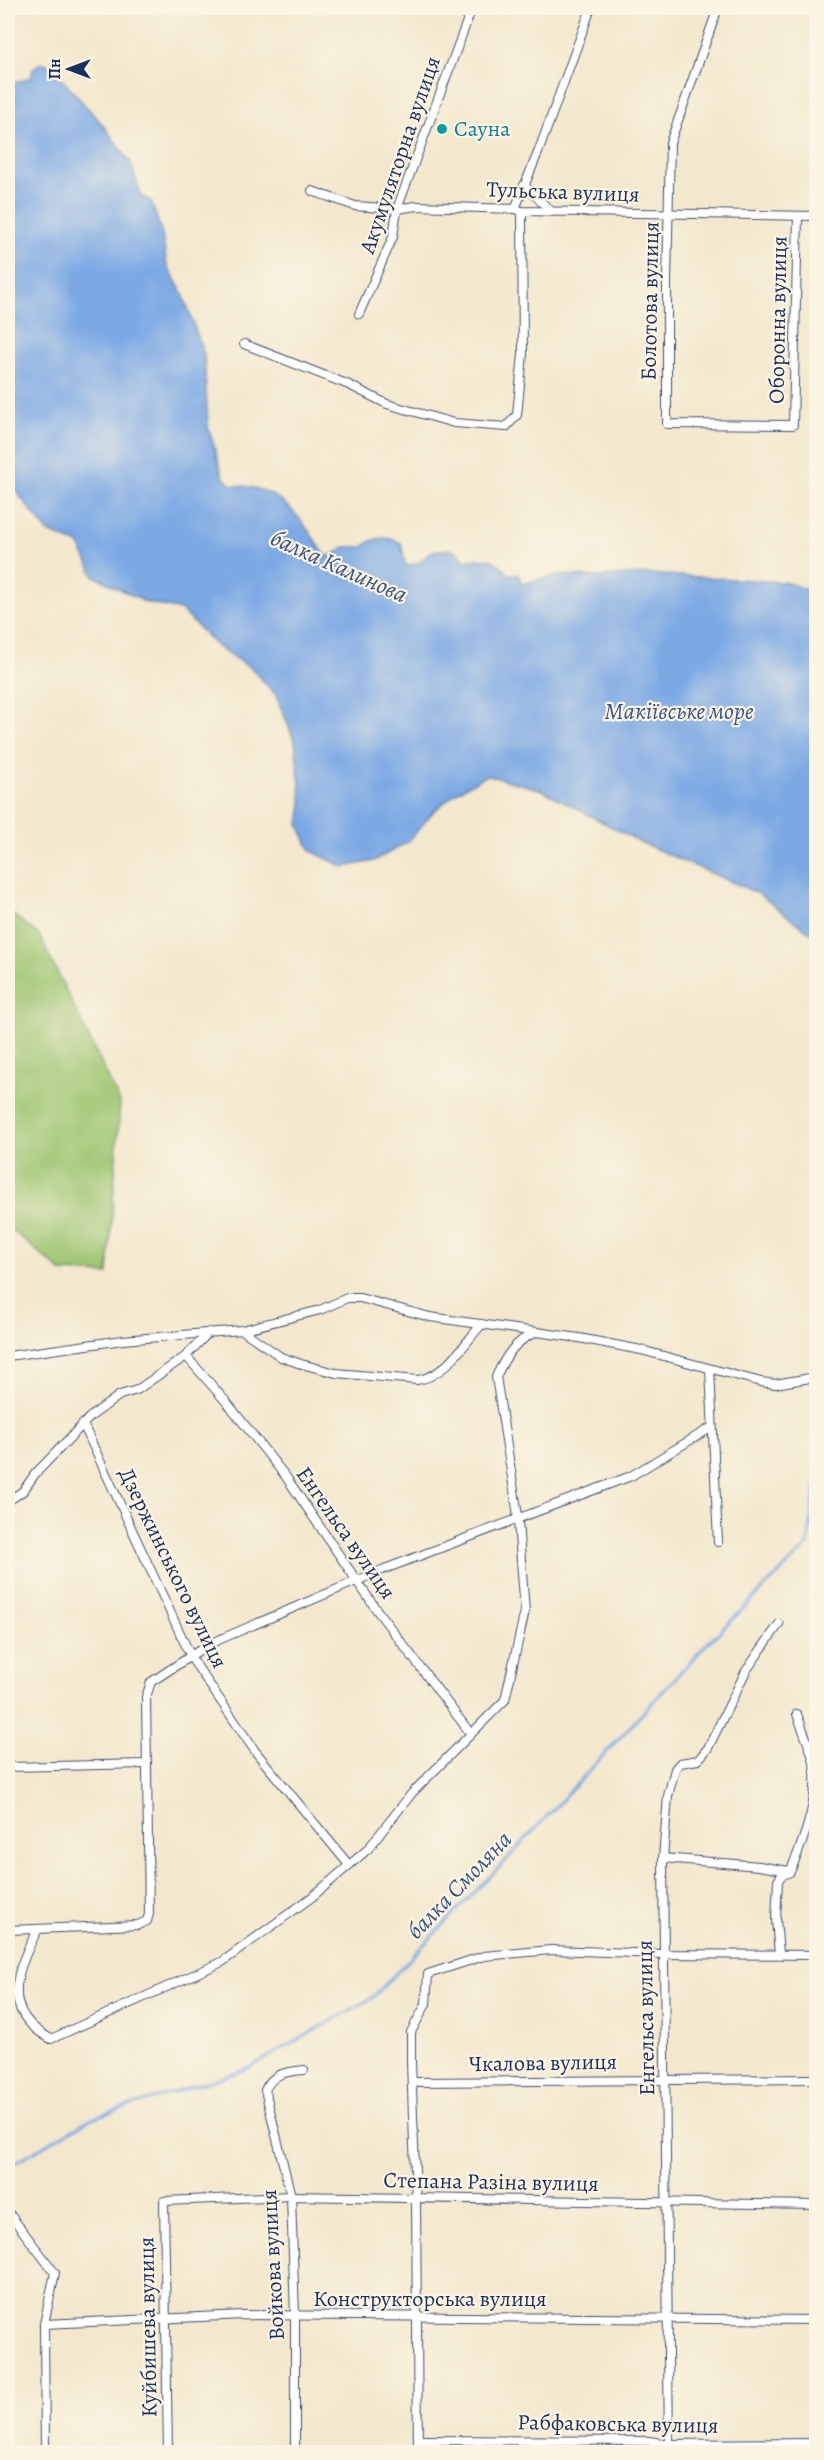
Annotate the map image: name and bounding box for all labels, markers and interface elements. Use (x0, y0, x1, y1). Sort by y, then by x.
north arrow (39, 39, 99, 99)
street label: Акумуляторна вулиця (352, 52, 448, 259)
text: Пн (44, 59, 66, 79)
place label: Сауна (454, 114, 511, 144)
marker: Сауна (435, 122, 449, 136)
street label: Тульська вулиця (486, 174, 640, 210)
street label: Болотова вулиця (634, 221, 666, 381)
street label: Оборонна вулиця (762, 236, 794, 404)
water label: балка Калинова (266, 522, 412, 610)
water label: Макіївське море (604, 695, 754, 727)
street label: Енгельса вулиця (289, 1461, 403, 1605)
street label: Дзержинського вулиця (111, 1463, 235, 1673)
water label: балка Смоляна (399, 1824, 519, 1946)
street label: Енгельса вулиця (630, 1940, 662, 2096)
street label: Чкалова вулиця (469, 2047, 617, 2079)
street label: Степана Разіна вулиця (383, 2165, 599, 2199)
street label: Войкова вулиця (254, 2189, 292, 2341)
street label: Куйбишева вулиця (131, 2236, 165, 2418)
street label: Конструкторська вулиця (313, 2284, 547, 2314)
street label: Рабфаковська вулиця (517, 2407, 719, 2441)

